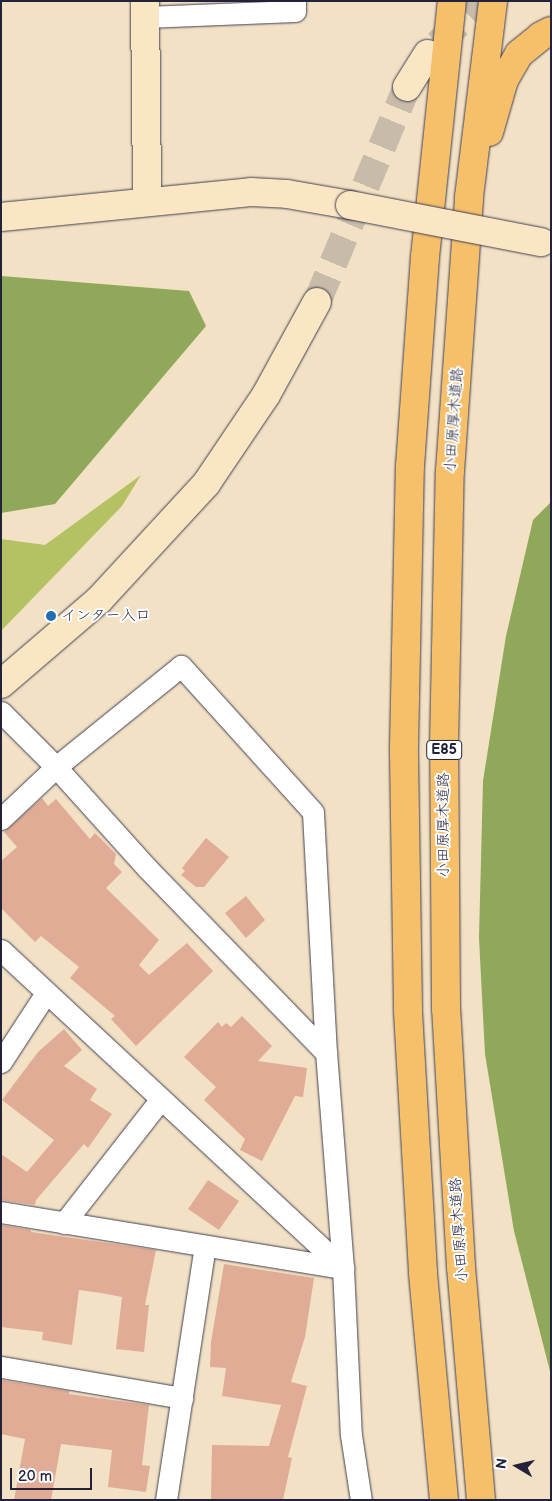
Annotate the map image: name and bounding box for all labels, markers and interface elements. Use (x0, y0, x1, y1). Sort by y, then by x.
street label: 小田原厚木道路 (441, 367, 467, 473)
place label: インター入口 (61, 607, 151, 625)
marker: インター入口 (45, 610, 57, 622)
road number: E85 (425, 738, 463, 762)
street label: 小田原厚木道路 (435, 773, 453, 877)
street label: 小田原厚木道路 (446, 1177, 472, 1283)
north arrow (492, 1441, 542, 1491)
text: N (492, 1457, 511, 1470)
scale bar (12, 1458, 95, 1490)
text: 20 m (18, 1467, 52, 1486)

